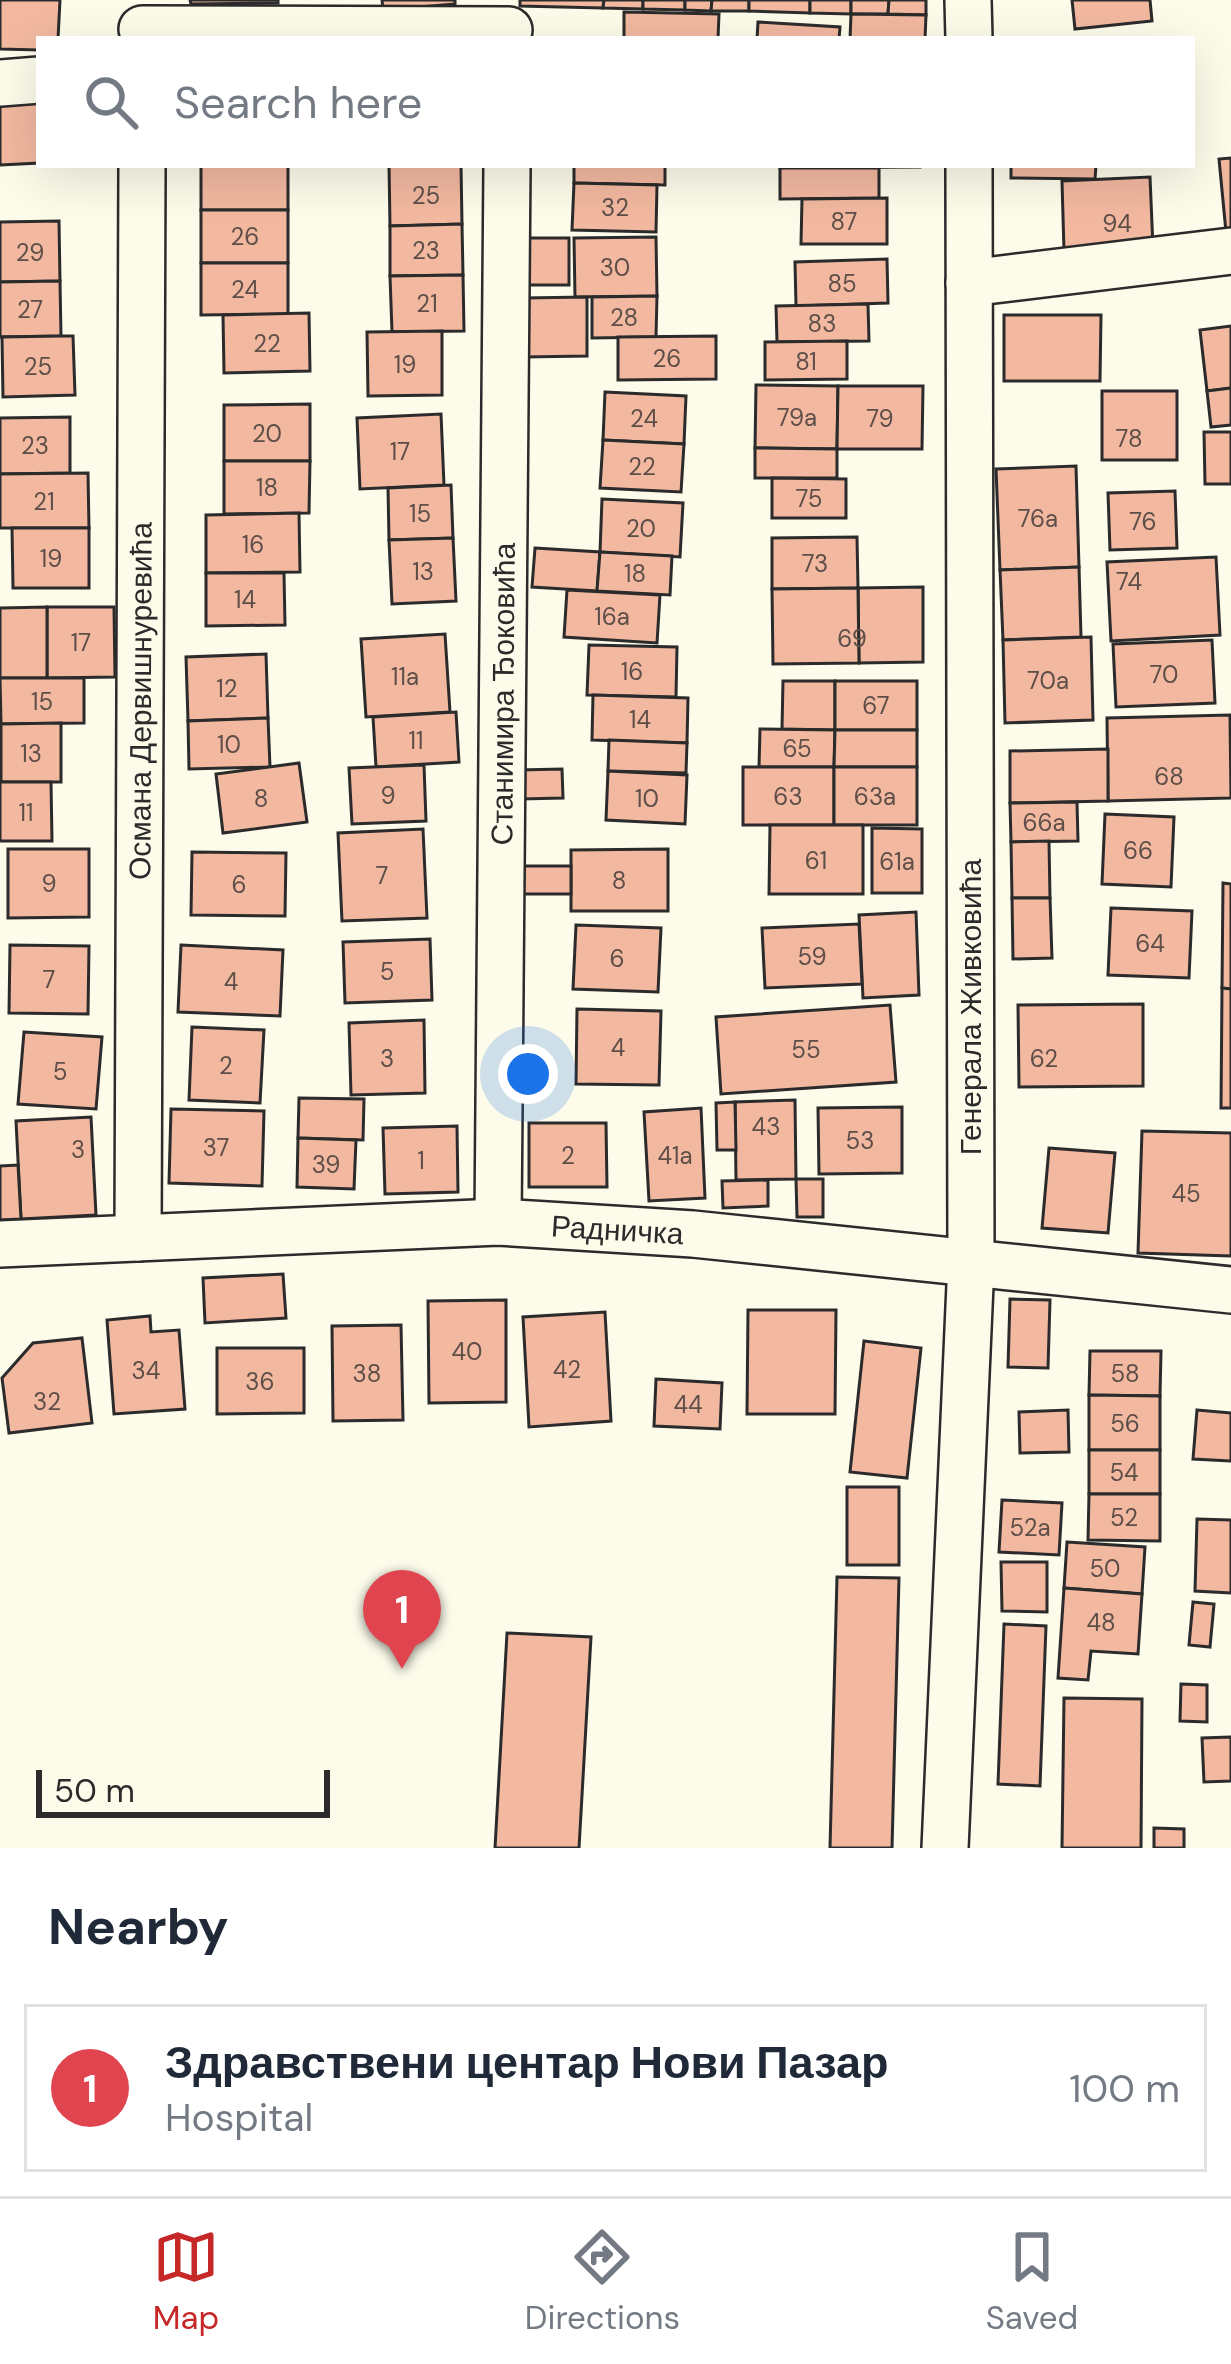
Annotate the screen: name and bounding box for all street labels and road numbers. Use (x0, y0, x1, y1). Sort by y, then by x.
street label: Османа Дервишнуревића (120, 522, 160, 880)
street label: Станимира Ђоковића (482, 542, 523, 846)
street label: Генерала Живковића (951, 859, 990, 1155)
street label: Радничка (550, 1206, 685, 1253)

